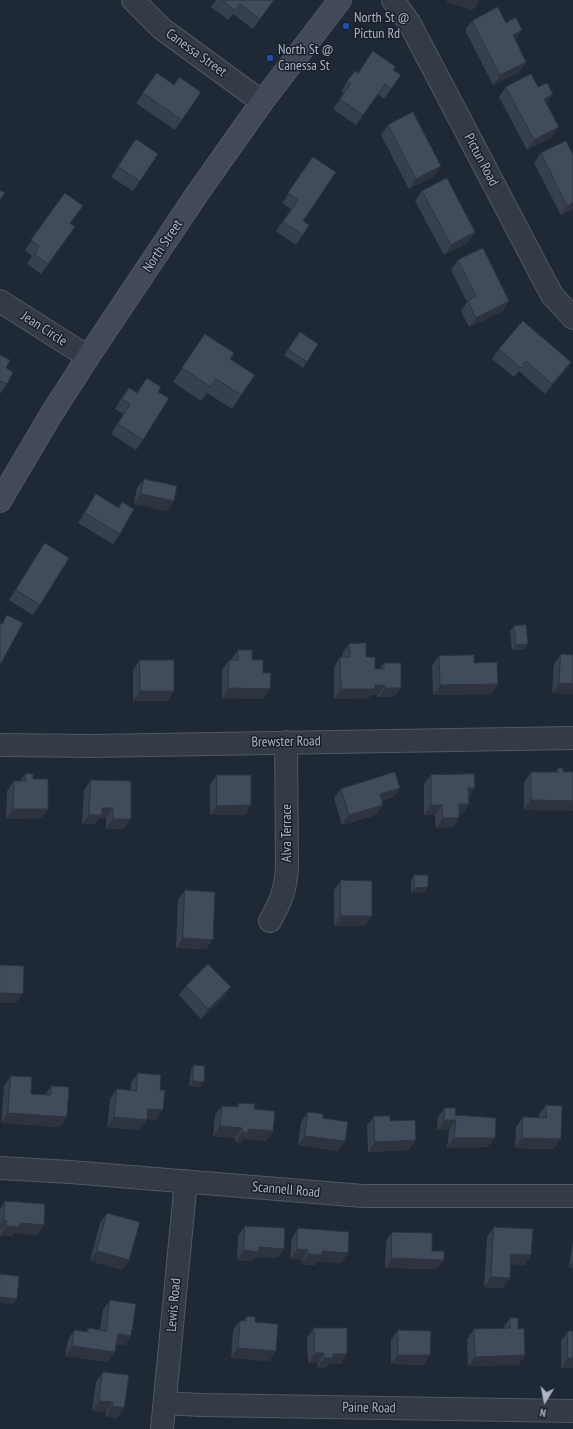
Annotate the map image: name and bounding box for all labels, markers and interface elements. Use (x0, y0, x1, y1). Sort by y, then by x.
place label: North St @ Pictun Rd (354, 10, 410, 42)
marker: North St @ Pictun Rd (341, 21, 351, 31)
street label: Canessa Street (162, 25, 230, 81)
place label: North St @ Canessa St (278, 42, 334, 74)
marker: North St @ Canessa St (265, 53, 275, 63)
street label: Pictun Road (460, 131, 502, 189)
street label: North Street (139, 217, 187, 275)
street label: Jean Circle (18, 308, 70, 350)
street label: Brewster Road (251, 733, 321, 751)
street label: Alva Terrace (279, 804, 295, 862)
street label: Scannell Road (251, 1179, 321, 1201)
street label: Lewis Road (163, 1277, 185, 1333)
north arrow (525, 1381, 565, 1421)
street label: Paine Road (342, 1399, 396, 1417)
text: N (539, 1405, 547, 1420)

